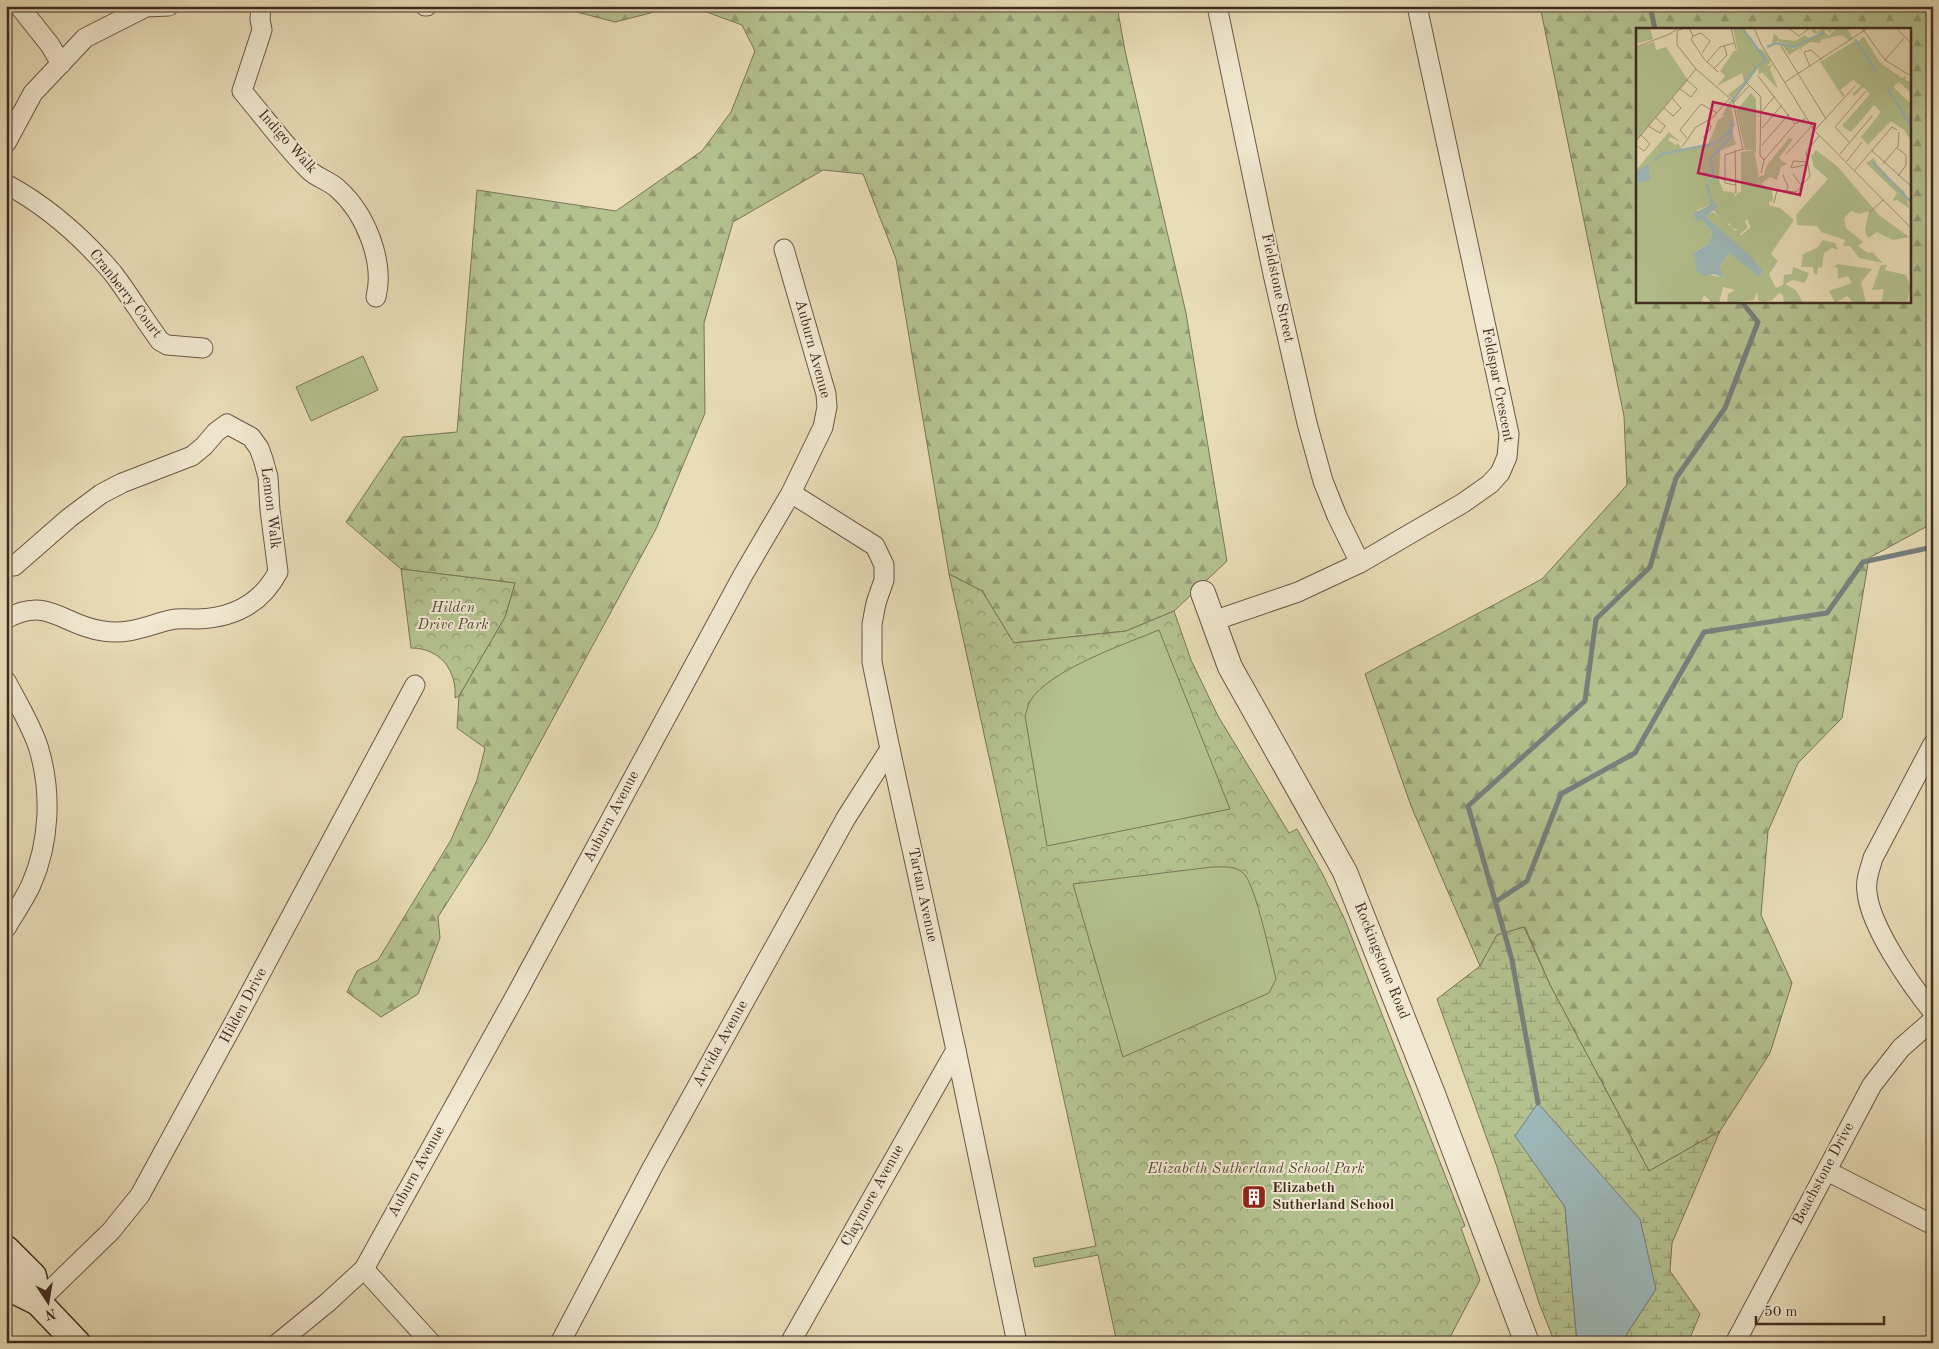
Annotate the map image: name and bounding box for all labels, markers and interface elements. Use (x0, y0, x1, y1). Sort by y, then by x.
inset map (1636, 28, 1912, 302)
street label: Indigo Walk (255, 107, 319, 177)
street label: Fieldstone Street (1258, 232, 1296, 344)
street label: Cranberry Court (86, 247, 164, 341)
street label: Auburn Avenue (792, 298, 832, 400)
street label: Feldspar Crescent (1479, 326, 1515, 444)
street label: Lemon Walk (258, 466, 283, 550)
park label: Hilden Drive Park (416, 601, 489, 633)
street label: Auburn Avenue (582, 769, 642, 865)
street label: Tartan Avenue (905, 846, 939, 944)
street label: Rockingstone Road (1351, 900, 1411, 1022)
street label: Hilden Drive (218, 966, 270, 1046)
street label: Arvida Avenue (691, 998, 751, 1090)
street label: Beachstone Drive (1791, 1120, 1857, 1228)
street label: Auburn Avenue (386, 1124, 448, 1220)
street label: Claymore Avenue (839, 1143, 907, 1249)
park label: Elizabeth Sutherland School Park (1146, 1162, 1365, 1177)
place label: Elizabeth Sutherland School (1272, 1181, 1395, 1213)
building icon: Elizabeth Sutherland School (1241, 1184, 1267, 1210)
north arrow (22, 1276, 72, 1326)
scale bar (1756, 1294, 1884, 1326)
text: 50 m (1764, 1305, 1798, 1320)
text: N (44, 1306, 57, 1322)

